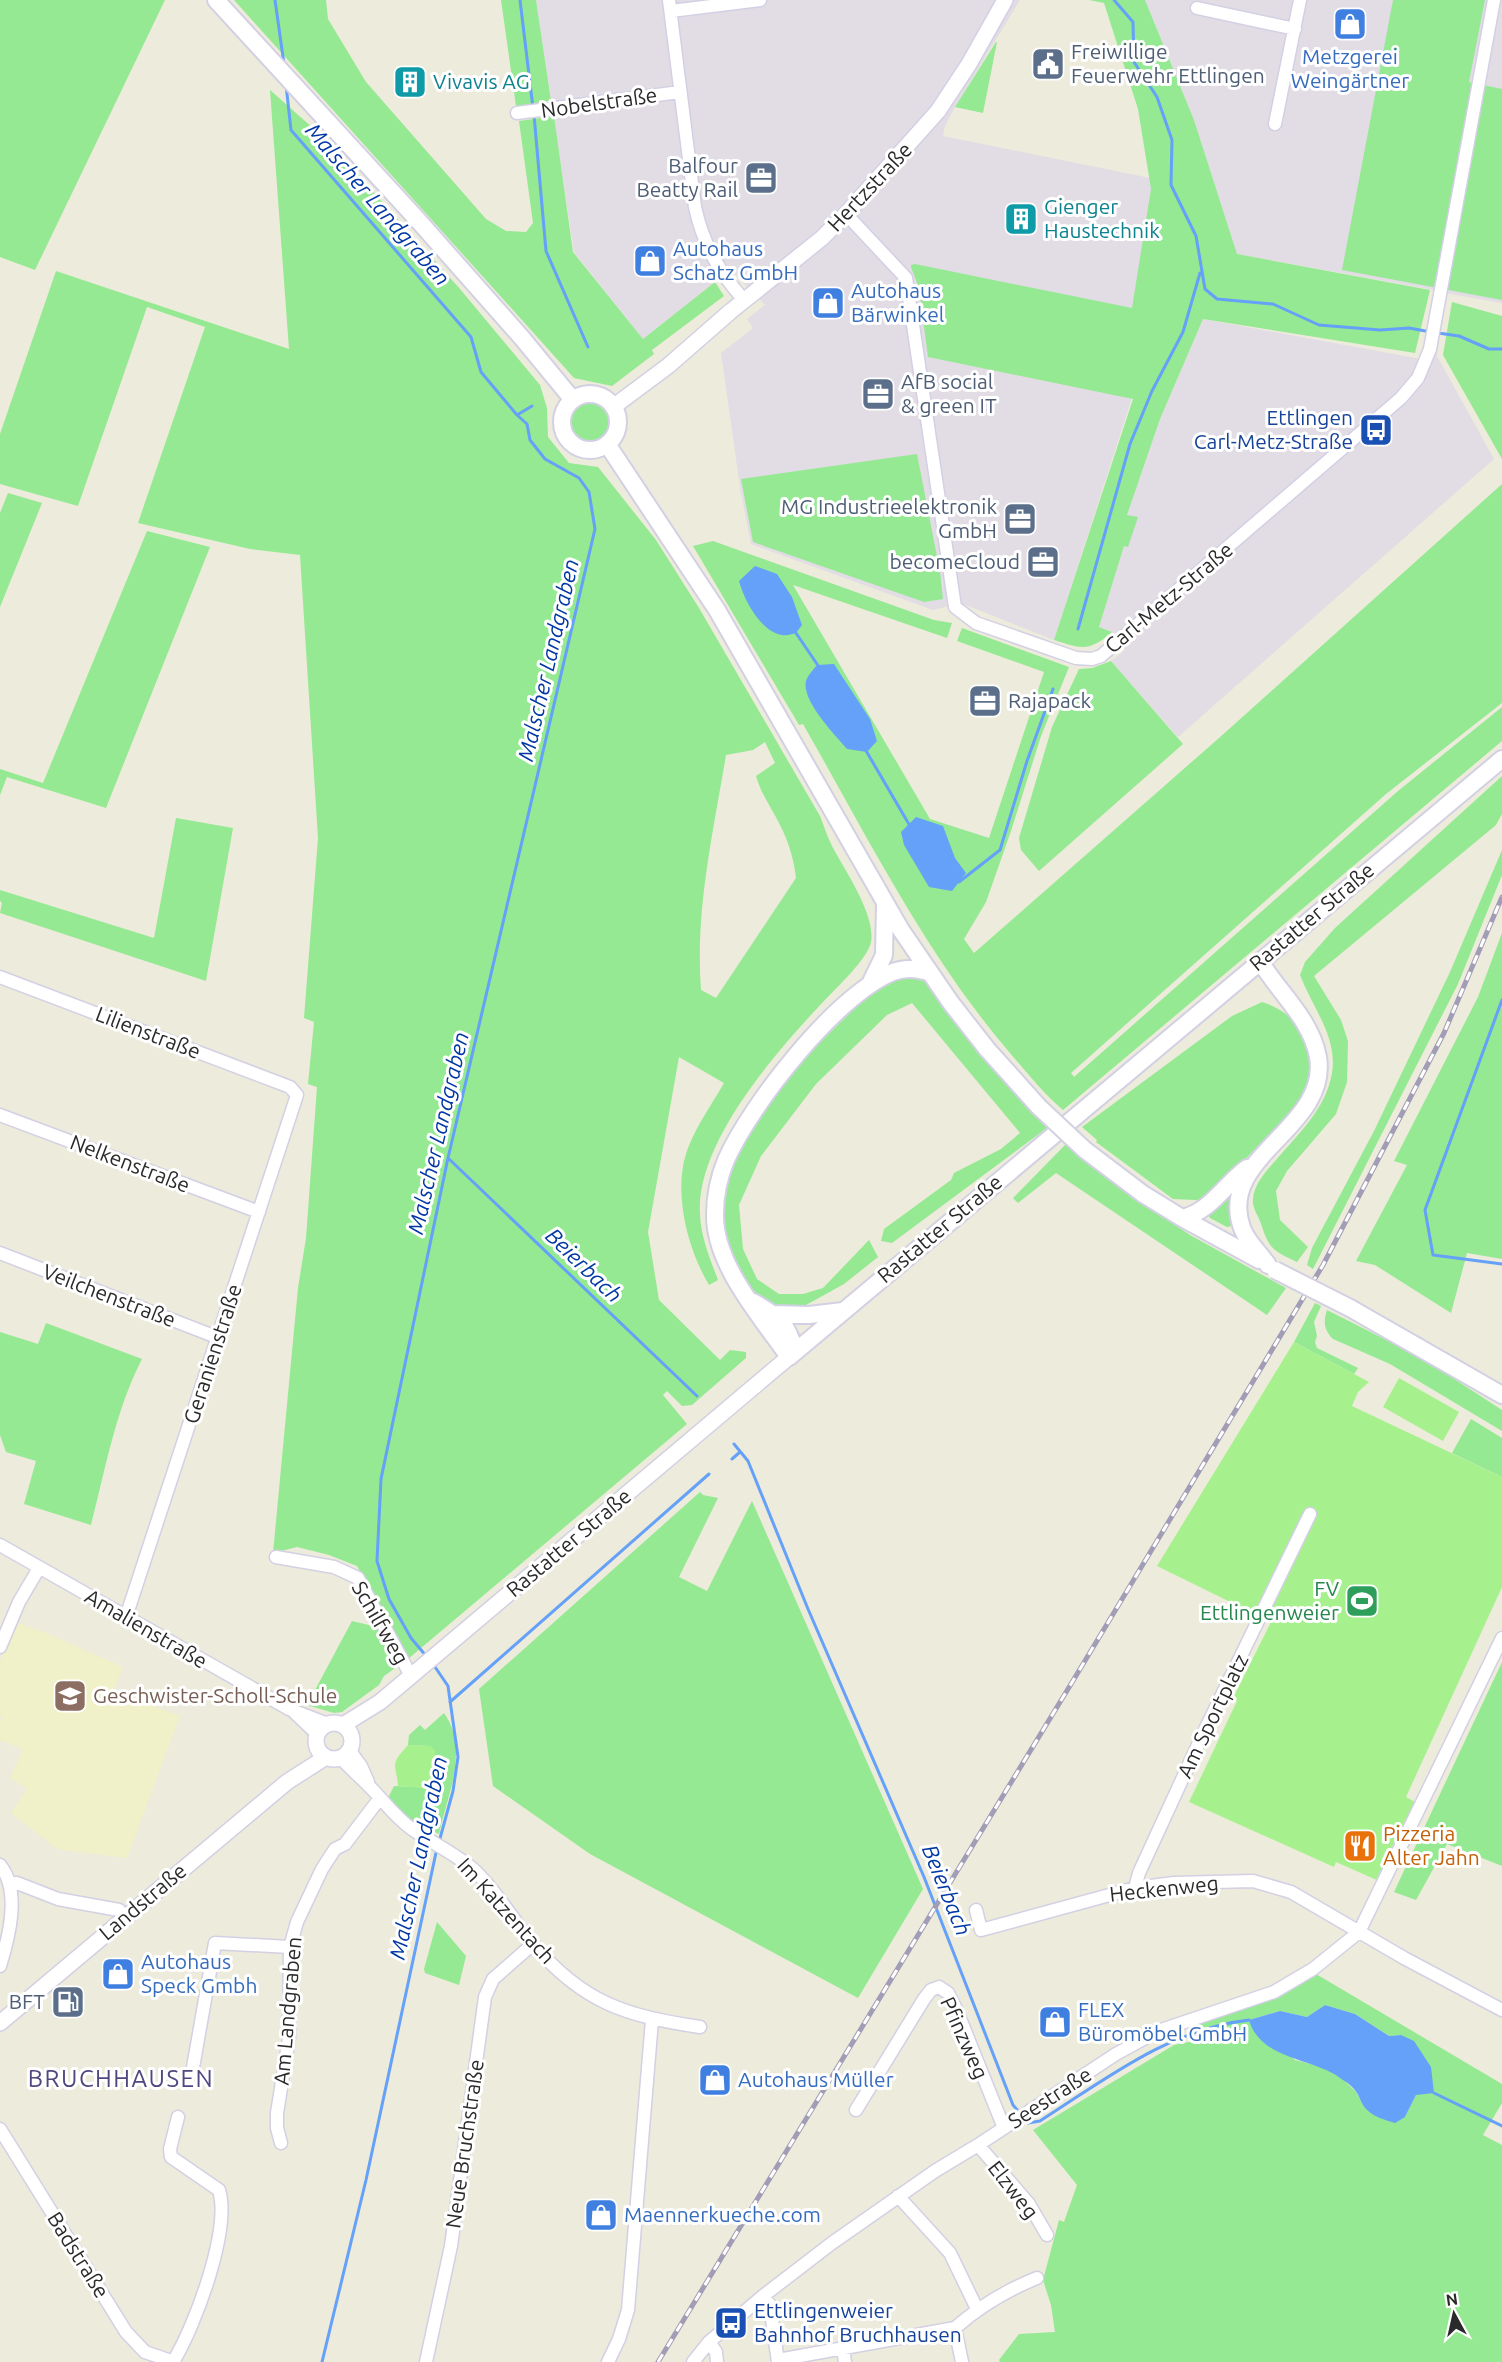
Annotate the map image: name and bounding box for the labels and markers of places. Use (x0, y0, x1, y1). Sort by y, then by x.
shop icon: Metzgerei Weingärtner (1332, 6, 1368, 42)
place label: Freiwillige Feuerwehr Ettlingen (1071, 39, 1265, 87)
place label: Metzgerei Weingärtner (1291, 44, 1409, 92)
public building icon: Freiwillige Feuerwehr Ettlingen (1030, 46, 1066, 82)
building icon: Vivavis AG (392, 64, 428, 100)
place label: Vivavis AG (433, 69, 530, 93)
place label: Balfour Beatty Rail (636, 153, 738, 201)
office icon: Balfour Beatty Rail (743, 160, 779, 196)
place label: Gienger Haustechnik (1044, 194, 1160, 242)
building icon: Gienger Haustechnik (1003, 201, 1039, 237)
place label: Autohaus Schatz GmbH (673, 236, 798, 284)
shop icon: Autohaus Schatz GmbH (632, 243, 668, 279)
place label: Autohaus Bärwinkel (851, 278, 944, 326)
shop icon: Autohaus Bärwinkel (810, 285, 846, 321)
place label: AfB social & green IT (901, 369, 997, 417)
office icon: AfB social & green IT (860, 376, 896, 412)
place label: Ettlingen Carl-Metz-Straße (1194, 405, 1353, 453)
bus stop icon: Ettlingen Carl-Metz-Straße (1358, 412, 1394, 448)
place label: MG Industrieelektronik GmbH (781, 494, 997, 542)
office icon: MG Industrieelektronik GmbH (1002, 501, 1038, 537)
office icon: becomeCloud (1025, 544, 1061, 580)
place label: becomeCloud (889, 549, 1020, 573)
office icon: Rajapack (967, 683, 1003, 719)
place label: Rajapack (1008, 688, 1092, 712)
place label: FV Ettlingenweier (1200, 1576, 1340, 1624)
sports icon: FV Ettlingenweier (1344, 1583, 1380, 1619)
school or university icon: Geschwister-Scholl-Schule (52, 1678, 88, 1714)
place label: Geschwister-Scholl-Schule (93, 1683, 337, 1707)
place label: Pizzeria Alter Jahn (1383, 1821, 1480, 1869)
restaurant icon: Pizzeria Alter Jahn (1342, 1828, 1378, 1864)
place label: Autohaus Speck Gmbh (141, 1949, 257, 1997)
shop icon: Autohaus Speck Gmbh (100, 1956, 136, 1992)
fuel station icon: BFT (50, 1984, 86, 2020)
place label: BFT (9, 1989, 45, 2013)
place label: FLEX Büromöbel GmbH (1078, 1997, 1247, 2045)
shop icon: FLEX Büromöbel GmbH (1037, 2004, 1073, 2040)
shop icon: Autohaus Müller (697, 2062, 733, 2098)
place label: Autohaus Müller (738, 2067, 894, 2091)
shop icon: Maennerkueche.com (583, 2197, 619, 2233)
place label: Maennerkueche.com (624, 2202, 821, 2226)
place label: Ettlingenweier Bahnhof Bruchhausen (754, 2298, 962, 2346)
bus stop icon: Ettlingenweier Bahnhof Bruchhausen (713, 2305, 749, 2341)

